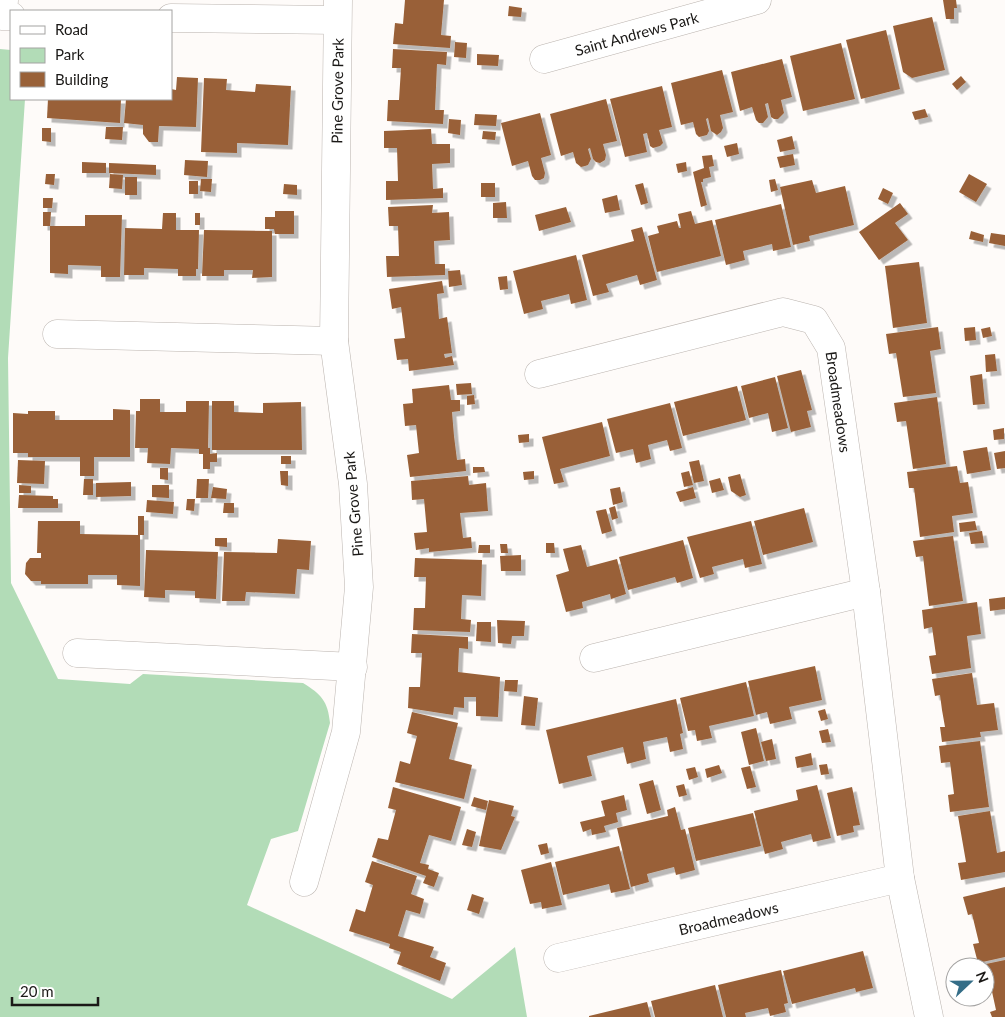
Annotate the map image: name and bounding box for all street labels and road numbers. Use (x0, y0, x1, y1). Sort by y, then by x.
street label: Saint Andrews Park (573, 8, 701, 59)
street label: Pine Grove Park (327, 37, 347, 144)
street label: Broadmeadows (823, 350, 855, 454)
street label: Pine Grove Park (339, 450, 367, 557)
street label: Broadmeadows (677, 898, 780, 939)

